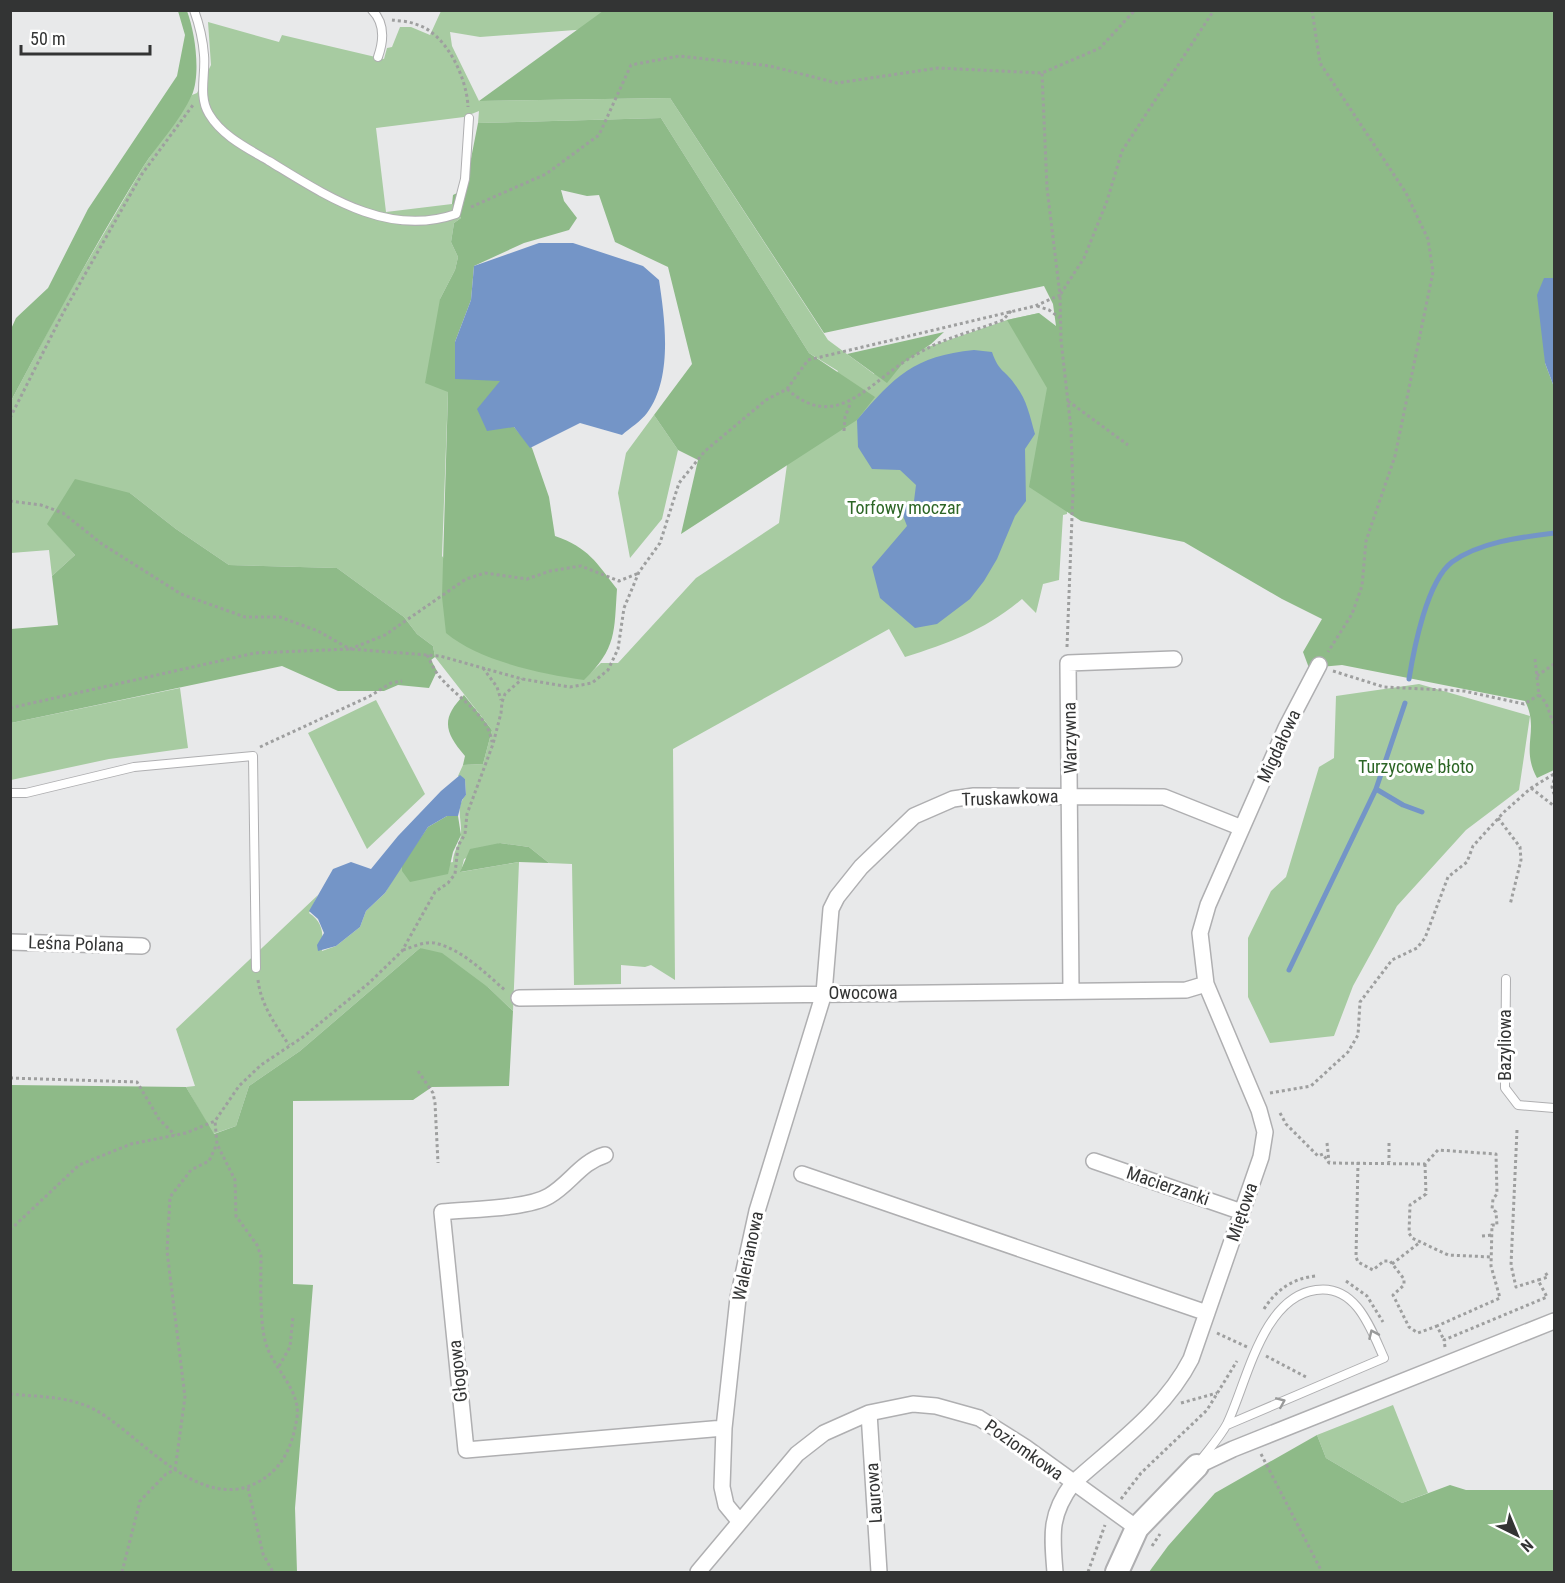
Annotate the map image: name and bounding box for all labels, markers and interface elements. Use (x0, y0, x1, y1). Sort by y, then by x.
scale bar (21, 18, 150, 56)
text: 50 m (30, 28, 65, 49)
park label: Torfowy moczar (847, 497, 962, 518)
street label: Warzywna (1058, 702, 1081, 774)
street label: Migdałowa (1253, 706, 1305, 786)
park label: Turzycowe błoto (1358, 756, 1474, 777)
street label: Truskawkowa (961, 785, 1059, 810)
street label: Leśna Polana (28, 931, 124, 956)
street label: Owocowa (828, 982, 898, 1003)
street label: Bazyliowa (1494, 1009, 1515, 1081)
street label: Macierzanki (1124, 1162, 1212, 1209)
street label: Miętowa (1222, 1180, 1261, 1244)
street label: Walerianowa (728, 1209, 767, 1303)
one-way arrow (1368, 1329, 1380, 1340)
street label: Głogowa (444, 1339, 471, 1403)
one-way arrow (1274, 1397, 1285, 1409)
street label: Poziomkowa (981, 1415, 1068, 1484)
street label: Laurowa (861, 1462, 886, 1524)
north arrow (1487, 1505, 1547, 1565)
text: N (1517, 1535, 1537, 1556)

